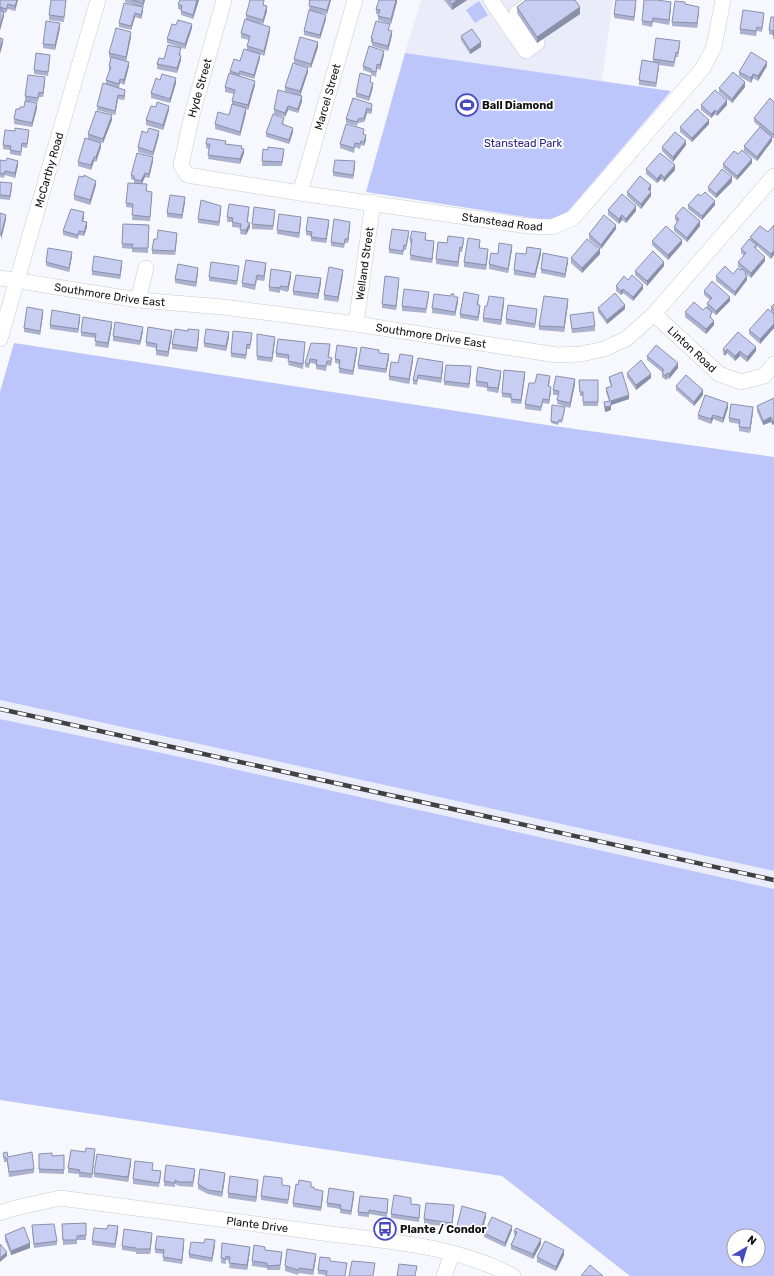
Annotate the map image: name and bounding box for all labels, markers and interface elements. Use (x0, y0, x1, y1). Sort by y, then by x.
street label: Hyde Street (185, 56, 215, 119)
street label: Marcel Street (312, 62, 343, 131)
sports icon: Ball Diamond (454, 92, 480, 118)
place label: Ball Diamond (482, 99, 553, 112)
street label: McCarthy Road (32, 131, 66, 209)
park label: Stanstead Park (484, 137, 562, 150)
street label: Stanstead Road (461, 210, 543, 233)
street label: Welland Street (353, 225, 376, 301)
street label: Southmore Drive East (53, 280, 166, 309)
street label: Southmore Drive East (375, 321, 488, 351)
street label: Linton Road (665, 324, 719, 375)
street label: Plante Drive (226, 1214, 289, 1235)
bus stop icon: Plante / Condor (372, 1216, 398, 1242)
place label: Plante / Condor (400, 1223, 487, 1236)
north arrow (726, 1228, 766, 1268)
text: N (745, 1233, 759, 1248)

